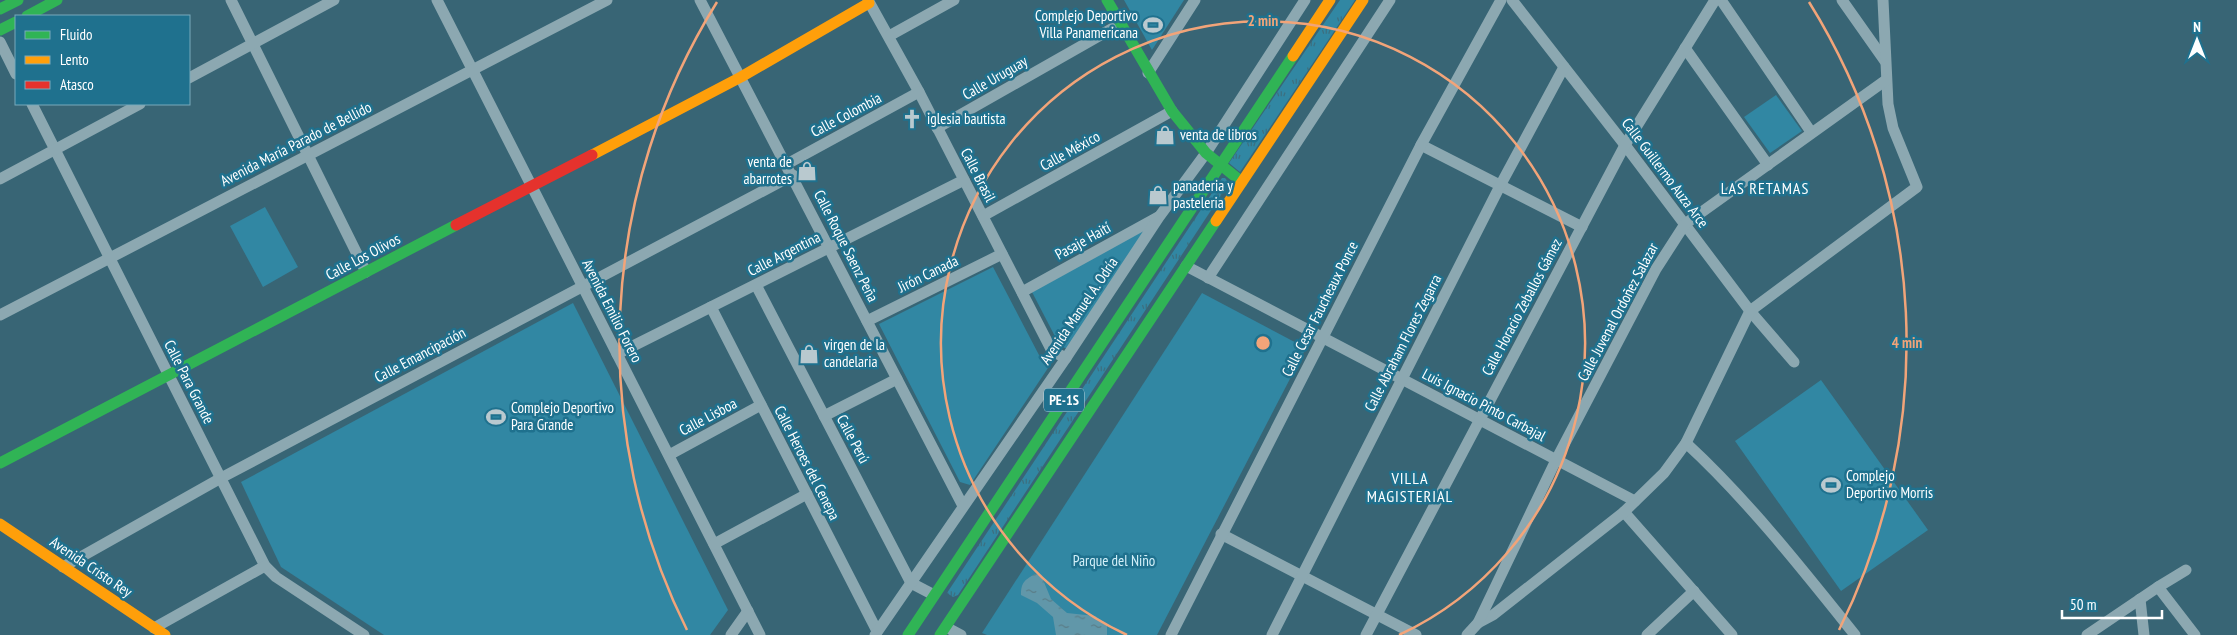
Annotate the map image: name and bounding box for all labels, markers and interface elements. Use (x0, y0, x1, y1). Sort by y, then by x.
place label: Complejo Deportivo Villa Panamericana (1035, 6, 1138, 42)
text: 2 min (1248, 11, 1278, 30)
sports icon: Complejo Deportivo Villa Panamericana (1142, 14, 1164, 36)
legend (15, 15, 190, 105)
north arrow (2172, 15, 2222, 65)
text: N (2193, 18, 2201, 36)
text: Fluido (60, 25, 92, 44)
text: Lento (60, 50, 89, 69)
street label: Calle Uruguay (959, 51, 1031, 104)
text: Atasco (60, 75, 94, 94)
street label: Calle Colombia (807, 88, 884, 141)
street label: Avenida María Parado de Bellido (217, 97, 375, 190)
church icon: iglesia bautista (901, 108, 923, 130)
place label: iglesia bautista (927, 109, 1006, 128)
street label: Calle Guillermo Auza Arce (1618, 114, 1713, 231)
shop icon: venta de libros (1154, 124, 1176, 146)
place label: venta de libros (1180, 125, 1257, 144)
street label: Calle México (1036, 126, 1103, 175)
street label: Calle Brasil (957, 145, 1000, 205)
place label: venta de abarrotes (744, 152, 792, 188)
shop icon: venta de abarrotes (796, 160, 818, 182)
place label: panaderia y pasteleria (1173, 176, 1233, 212)
district label: LAS RETAMAS (1721, 178, 1809, 198)
shop icon: panaderia y pasteleria (1147, 184, 1169, 206)
street label: Calle Roque Saenz Peña (810, 187, 883, 305)
street label: Pasaje Haití (1052, 217, 1115, 264)
street label: Calle Argentina (744, 227, 823, 280)
street label: Calle Los Olivos (322, 229, 403, 284)
street label: Calle Horacio Zeballos Gámez (1477, 235, 1566, 379)
street label: Calle Cesar Faucheaux Ponce (1277, 238, 1362, 380)
street label: Calle Juvenal Ordoñez Salazar (1573, 239, 1663, 384)
street label: Jirón Canada (894, 251, 961, 297)
street label: Avenida Manuel A. Odría (1036, 253, 1122, 368)
street label: Avenida Emilio Forero (578, 256, 647, 366)
street label: Calle Abraham Flores Zegarra (1360, 271, 1445, 414)
street label: Calle Emancipación (371, 323, 469, 387)
text: 4 min (1892, 333, 1922, 352)
centre of rings (1254, 334, 1272, 352)
place label: virgen de la candelaria (824, 335, 885, 371)
street label: Calle Para Grande (160, 337, 219, 427)
shop icon: virgen de la candelaria (798, 343, 820, 365)
street label: Luis Ignacio Pinto Carbajal (1419, 364, 1550, 445)
road number: PE-1S (1044, 388, 1084, 412)
street label: Calle Lisboa (676, 393, 740, 440)
place label: Complejo Deportivo Para Grande (511, 398, 614, 434)
street label: Calle Heroes del Cenepa (770, 402, 844, 523)
sports icon: Complejo Deportivo Para Grande (485, 406, 507, 428)
street label: Calle Perú (833, 411, 874, 466)
place label: Complejo Deportivo Morris (1846, 466, 1933, 502)
district label: VILLA MAGISTERIAL (1367, 468, 1453, 506)
sports icon: Complejo Deportivo Morris (1820, 474, 1842, 496)
street label: Avenida Cristo Rey (47, 532, 136, 601)
park label: Parque del Niño (1073, 551, 1155, 570)
scale bar (2062, 588, 2162, 620)
text: 50 m (2070, 595, 2096, 614)

